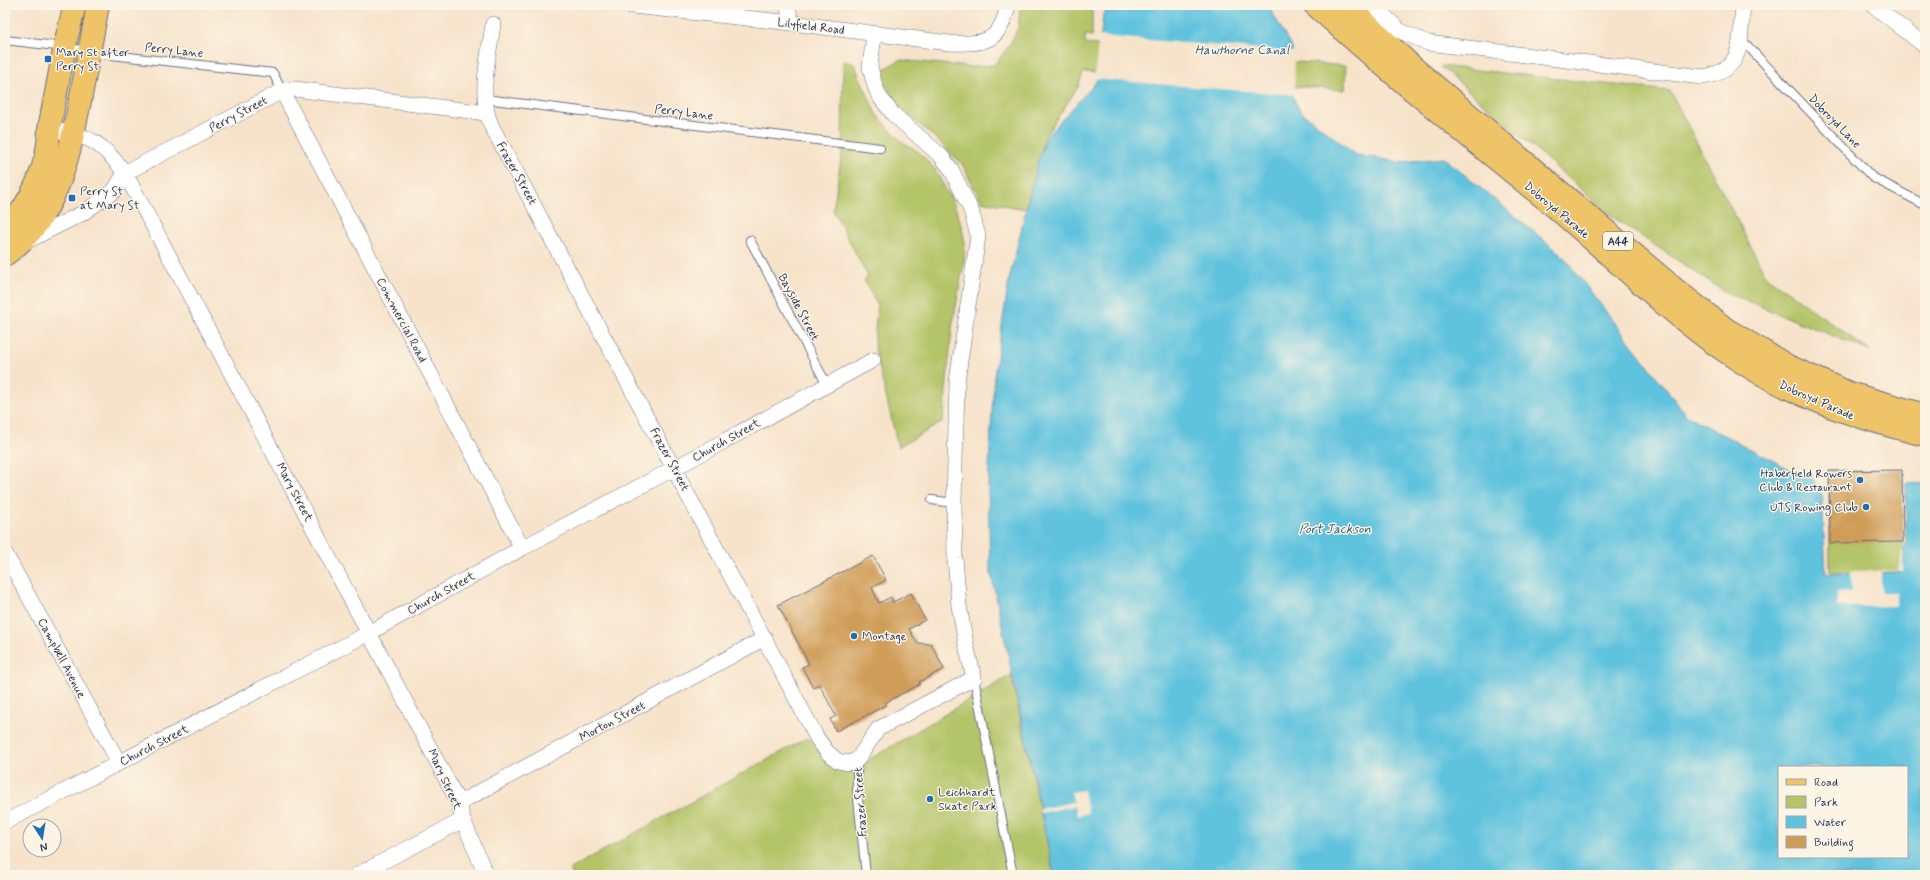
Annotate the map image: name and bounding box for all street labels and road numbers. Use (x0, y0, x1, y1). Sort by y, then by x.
street label: Lilyfield Road (776, 15, 845, 39)
street label: Perry Lane (144, 40, 204, 62)
street label: Dobroyd Lane (1804, 91, 1864, 152)
street label: Perry Street (207, 93, 271, 137)
street label: Perry Lane (654, 101, 714, 125)
street label: Frazer Street (492, 139, 540, 208)
street label: Dobroyd Parade (1520, 179, 1593, 243)
road number: A44 (1603, 232, 1633, 250)
street label: Bayside Street (774, 271, 823, 344)
street label: Commercial Road (372, 275, 430, 366)
street label: Dobroyd Parade (1776, 377, 1857, 425)
street label: Church Street (690, 416, 763, 466)
street label: Frazer Street (646, 425, 693, 494)
street label: Mary Street (272, 460, 316, 525)
street label: Church Street (405, 569, 478, 619)
street label: Campbell Avenue (33, 616, 89, 701)
street label: Morton Street (577, 698, 649, 746)
street label: Church Street (117, 722, 192, 770)
street label: Mary Street (423, 747, 465, 812)
street label: Frazer Street (851, 766, 871, 837)

